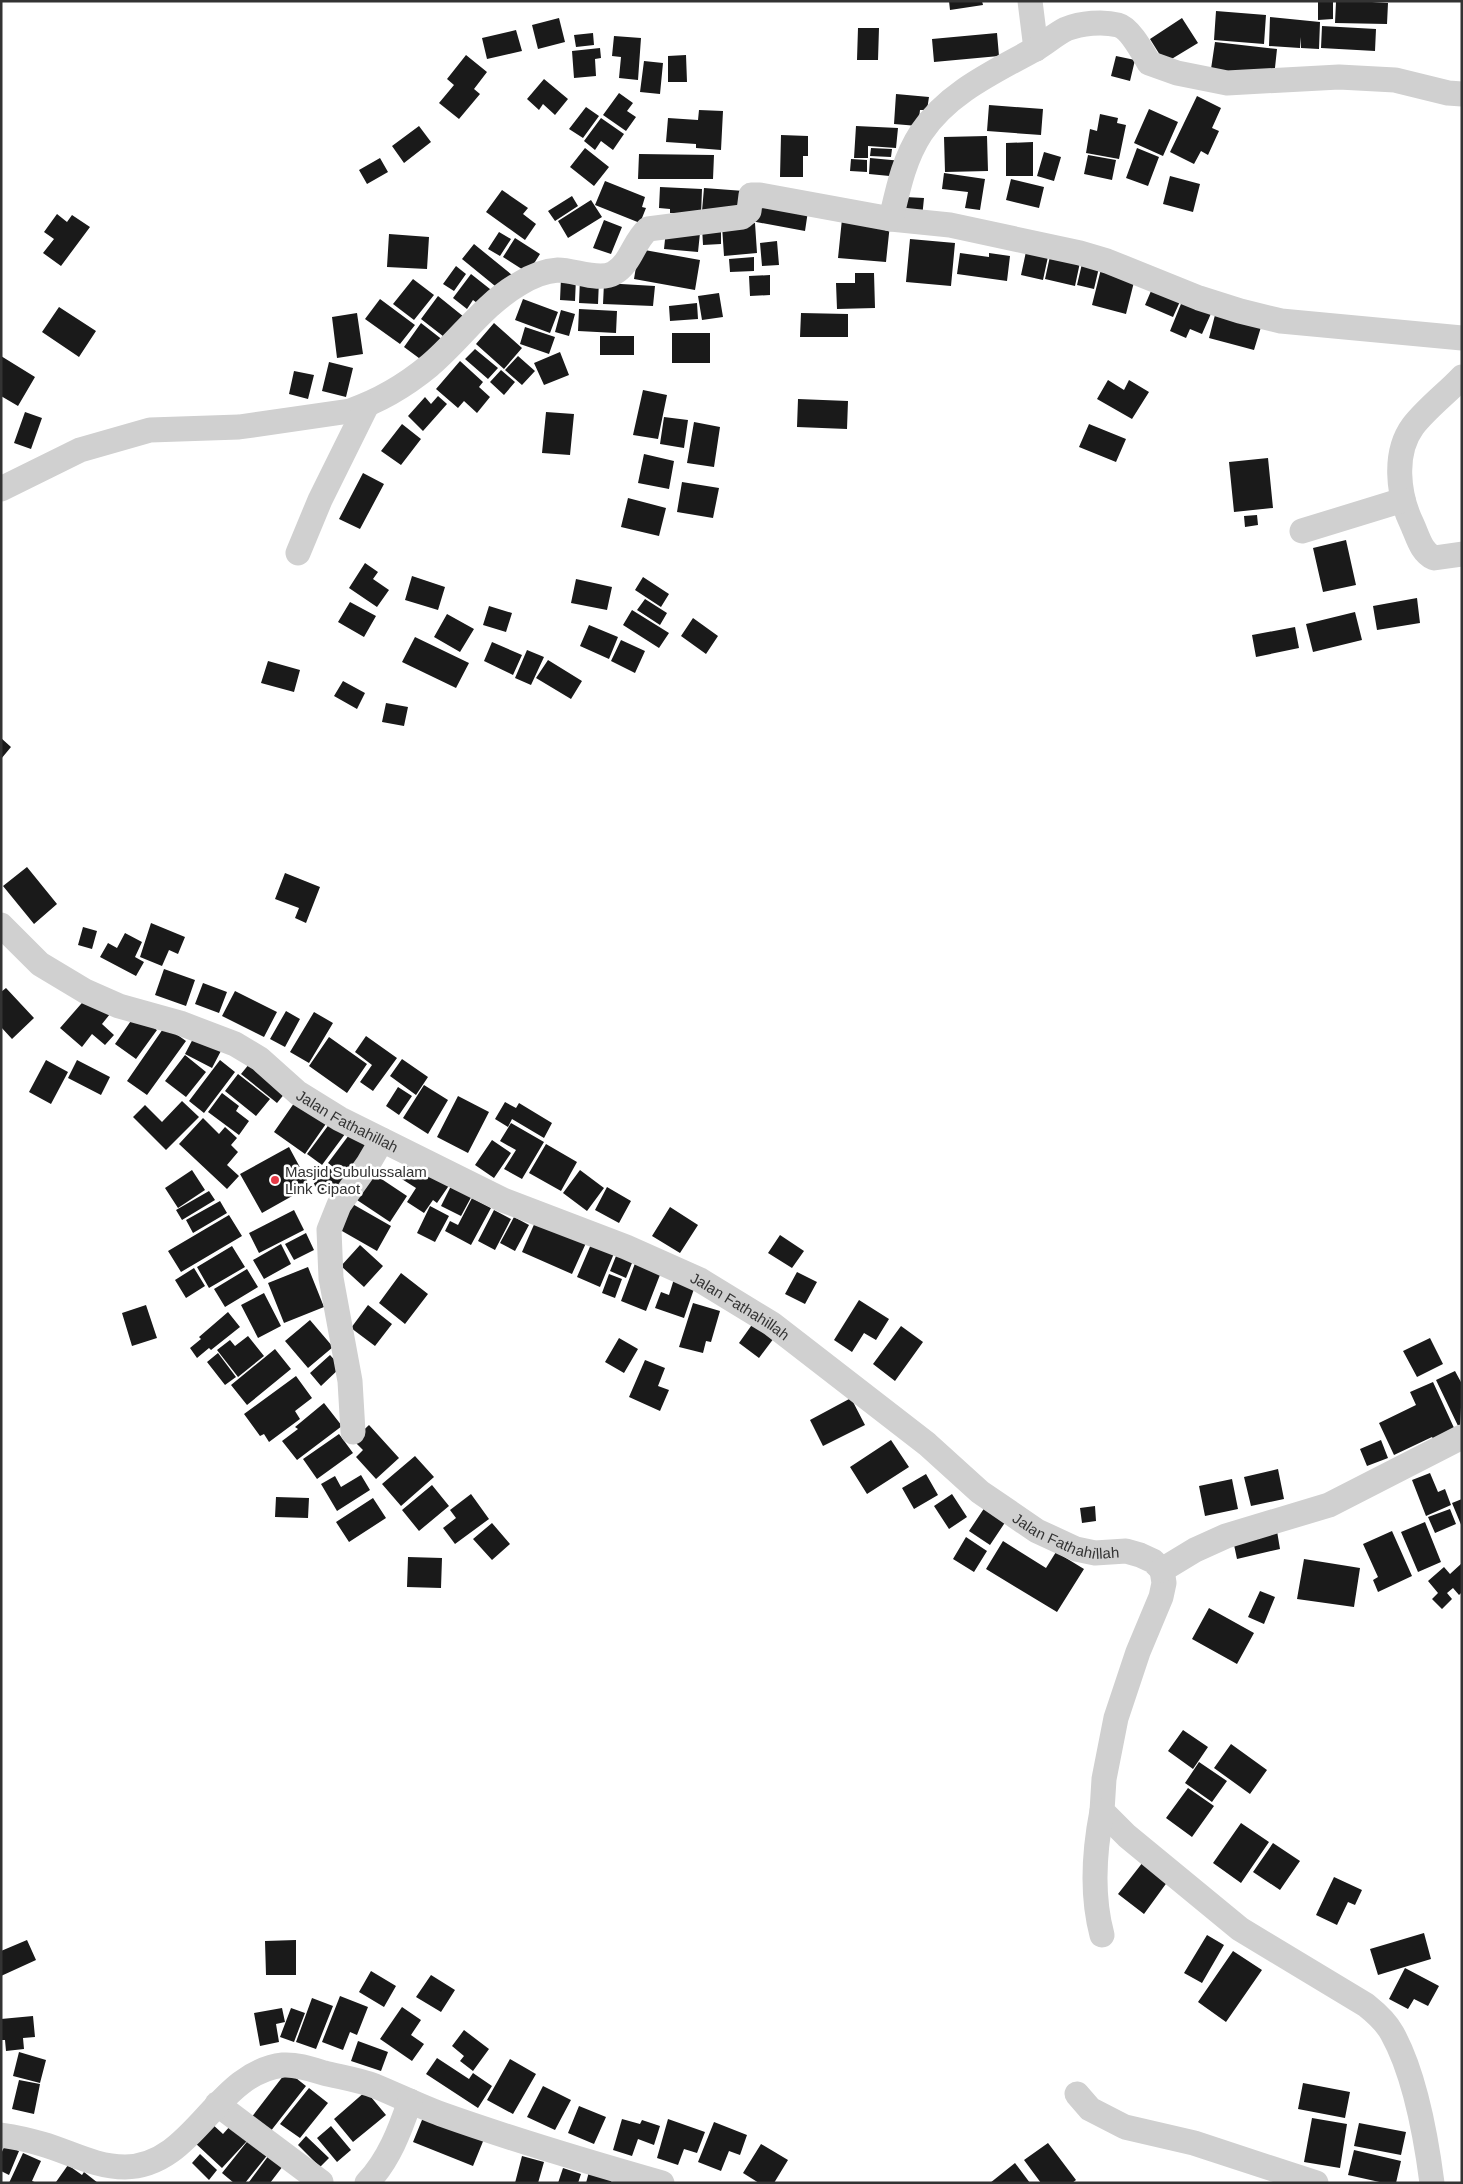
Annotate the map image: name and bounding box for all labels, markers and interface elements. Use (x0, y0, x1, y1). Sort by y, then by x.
street label: Jalan Fathahillah (294, 1086, 401, 1155)
place label: Masjid Subulussalam Link Cipaot (285, 1163, 427, 1197)
marker: Masjid Subulussalam Link Cipaot (269, 1174, 281, 1186)
street label: Jalan Fathahillah (688, 1269, 793, 1343)
street label: Jalan Fathahillah (1010, 1509, 1120, 1561)

